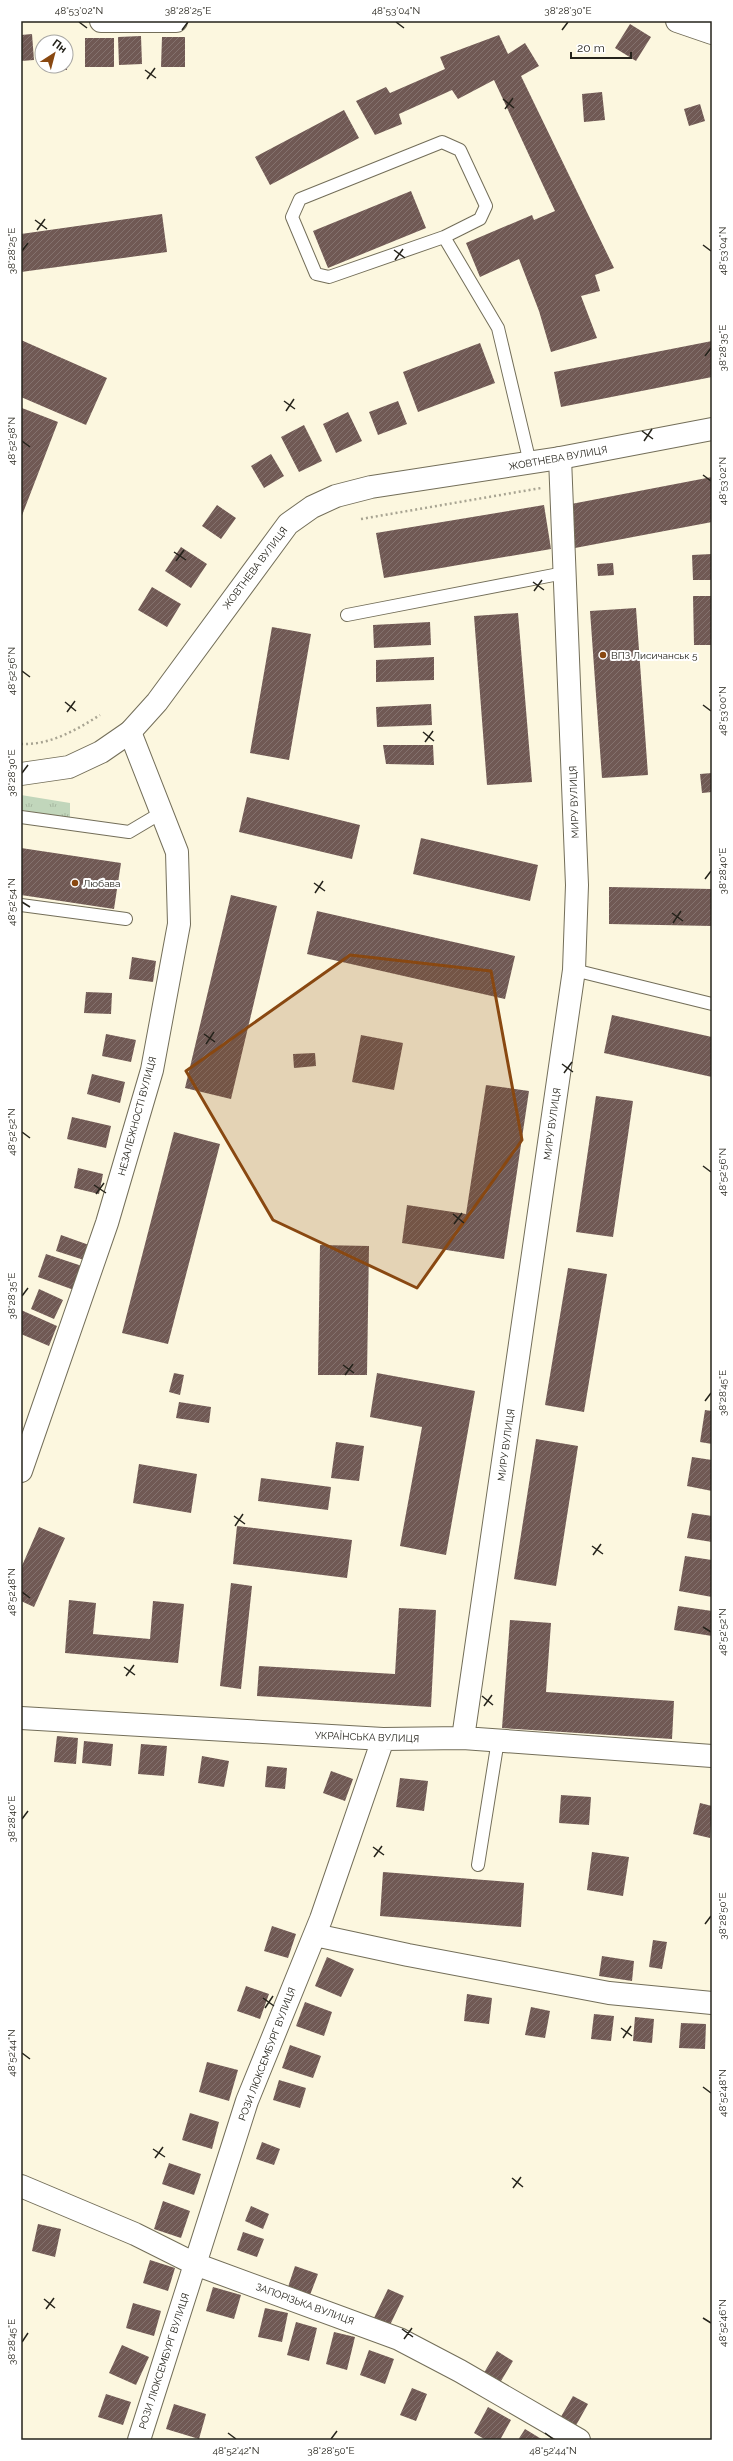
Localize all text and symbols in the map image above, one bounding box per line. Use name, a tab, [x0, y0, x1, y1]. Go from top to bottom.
text: 48°53'02"N	[55, 5, 103, 16]
text: 38°28'25"E	[165, 5, 211, 16]
text: 48°53'04"N	[372, 5, 420, 16]
text: 38°28'30"E	[544, 5, 592, 16]
north arrow	[34, 34, 74, 74]
scale bar	[571, 34, 631, 60]
text: Пн	[50, 37, 69, 56]
text: 20 m	[577, 41, 605, 55]
text: 48°53'04"N	[717, 227, 728, 275]
text: 38°28'25"E	[6, 228, 17, 274]
text: 38°28'35"E	[717, 325, 728, 371]
text: 48°52'58"N	[6, 417, 17, 465]
street label: ЖОВТНЕВА ВУЛИЦЯ	[508, 444, 608, 472]
text: 48°53'02"N	[717, 457, 728, 505]
street label: ЖОВТНЕВА ВУЛИЦЯ	[221, 525, 289, 611]
text: 48°52'56"N	[6, 647, 17, 695]
marker: ВПЗ Лисичанськ 5	[598, 650, 608, 660]
place label: ВПЗ Лисичанськ 5	[611, 650, 698, 661]
text: 48°53'00"N	[717, 686, 728, 736]
text: 38°28'30"E	[6, 749, 17, 797]
street label: МИРУ ВУЛИЦЯ	[567, 765, 581, 839]
text: 38°28'40"E	[717, 848, 728, 894]
text: 48°52'54"N	[6, 878, 17, 926]
marker: Любава	[70, 878, 80, 888]
place label: Любава	[83, 878, 120, 889]
street label: НЕЗАЛЕЖНОСТІ ВУЛИЦЯ	[116, 1055, 158, 1177]
street label: МИРУ ВУЛИЦЯ	[541, 1087, 563, 1161]
text: 48°52'52"N	[6, 1108, 17, 1156]
text: 48°52'56"N	[717, 1148, 728, 1196]
text: 38°28'35"E	[6, 1273, 17, 1319]
text: 38°28'45"E	[717, 1370, 728, 1416]
street label: МИРУ ВУЛИЦЯ	[495, 1408, 517, 1482]
text: 48°52'48"N	[6, 1568, 17, 1616]
text: 48°52'52"N	[717, 1608, 728, 1656]
street label: УКРАЇНСЬКА ВУЛИЦЯ	[315, 1730, 419, 1744]
text: 38°28'40"E	[6, 1796, 17, 1842]
text: 38°28'50"E	[717, 1892, 728, 1940]
street label: РОЗИ ЛЮКСЕМБУРГ ВУЛИЦЯ	[236, 1986, 298, 2122]
text: 48°52'44"N	[6, 2029, 17, 2077]
text: 48°52'48"N	[717, 2069, 728, 2117]
street label: ЗАПОРІЗЬКА ВУЛИЦЯ	[254, 2281, 356, 2327]
street label: РОЗИ ЛЮКСЕМБУРГ ВУЛИЦЯ	[137, 2292, 191, 2430]
text: 48°52'46"N	[717, 2299, 728, 2347]
text: 38°28'45"E	[6, 2319, 17, 2365]
text: 48°52'42"N	[212, 2445, 260, 2456]
text: 38°28'50"E	[307, 2445, 355, 2456]
text: 48°52'44"N	[529, 2445, 577, 2456]

